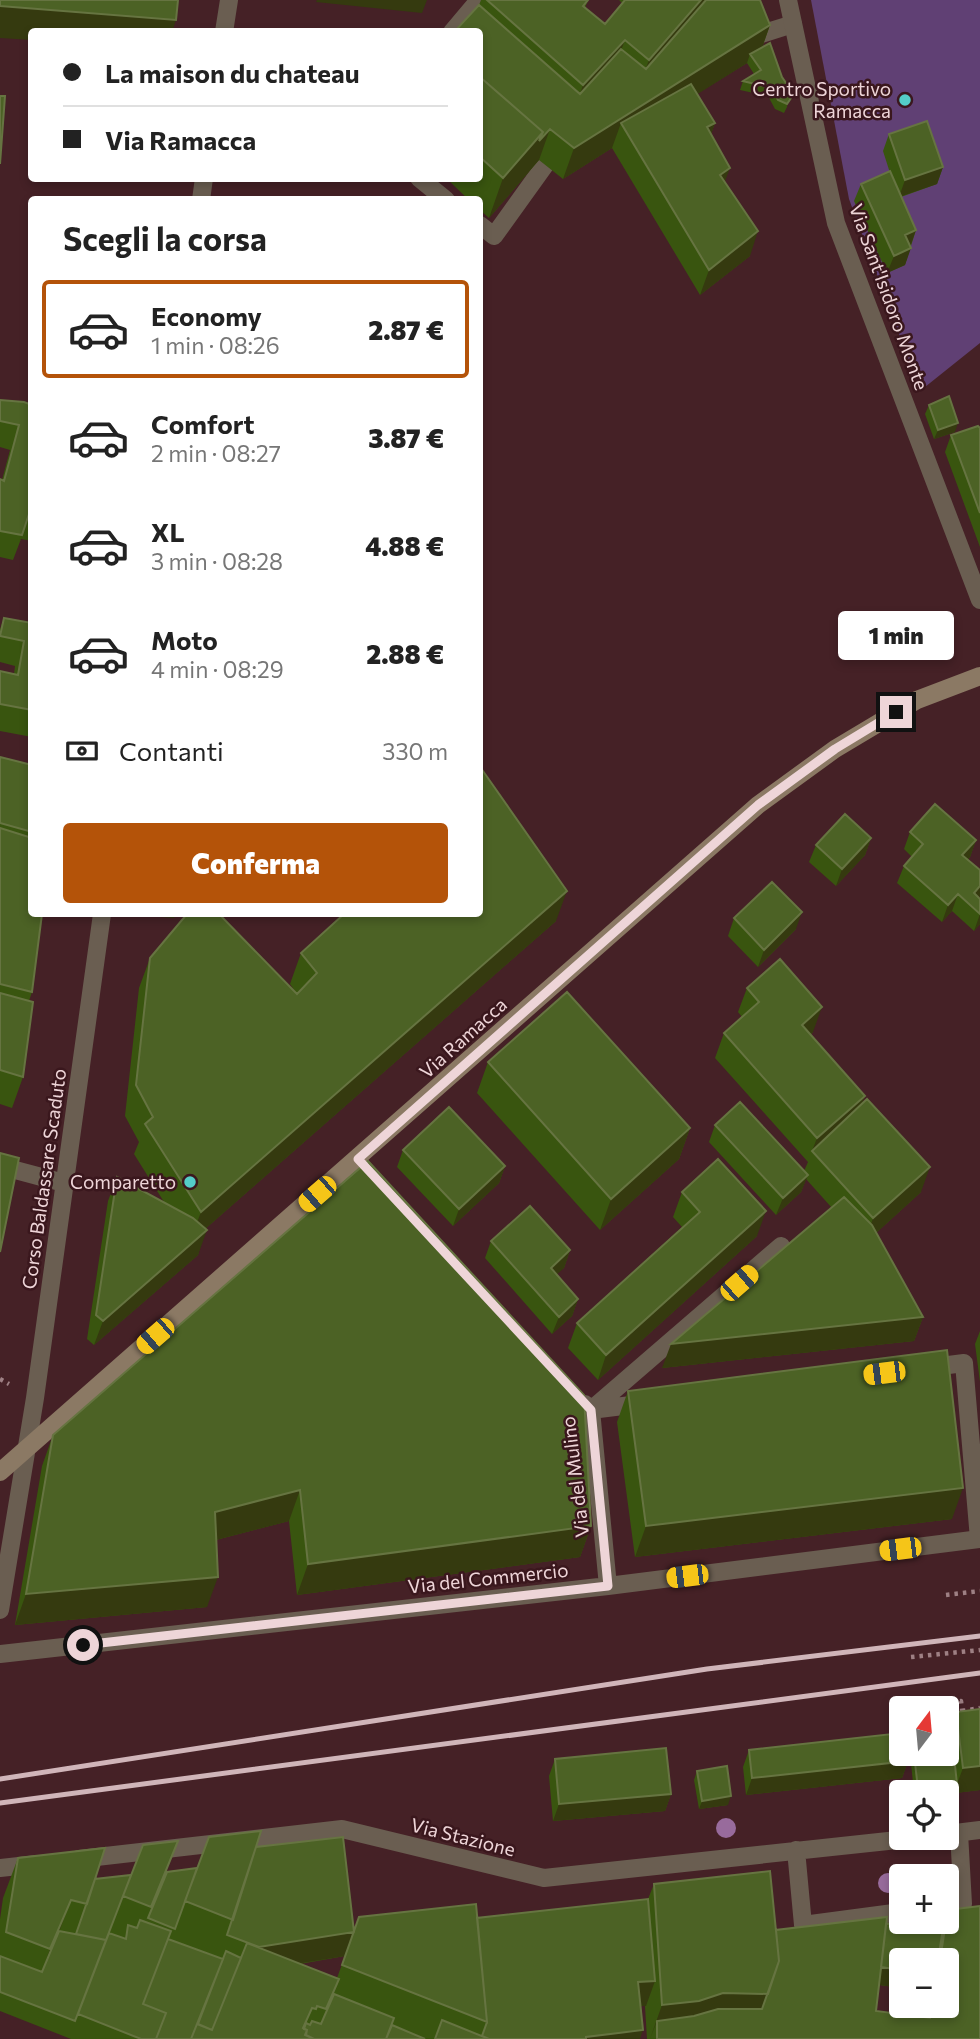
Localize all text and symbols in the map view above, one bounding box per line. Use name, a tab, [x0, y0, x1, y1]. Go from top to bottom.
text: La maison du chateau	[105, 57, 360, 88]
place label: Centro Sportivo Ramacca	[752, 77, 891, 122]
marker: Centro Sportivo Ramacca	[897, 92, 913, 108]
text: Via Ramacca	[105, 124, 256, 155]
street label: Via Sant'Isidoro Monte	[845, 201, 934, 393]
text: Scegli la corsa	[63, 218, 267, 258]
icon: car	[67, 298, 130, 361]
text: Economy	[151, 300, 262, 331]
text: 2.87 €	[368, 314, 444, 345]
text: 1 min · 08:26	[151, 331, 280, 359]
icon: car	[67, 406, 130, 469]
text: Comfort	[151, 408, 254, 439]
text: 3.87 €	[368, 422, 444, 453]
text: 2 min · 08:27	[151, 439, 281, 467]
icon: car	[67, 514, 130, 577]
text: XL	[151, 516, 185, 547]
text: 4.88 €	[365, 530, 444, 561]
text: 3 min · 08:28	[151, 547, 283, 575]
callout: 1 min	[838, 610, 954, 660]
text: 1 min	[868, 621, 924, 649]
icon: car	[67, 622, 130, 685]
text: Moto	[151, 624, 218, 655]
text: 2.88 €	[366, 638, 444, 669]
text: 4 min · 08:29	[151, 655, 284, 683]
route end	[880, 696, 912, 728]
icon: cash	[63, 732, 101, 770]
text: Contanti	[119, 735, 224, 766]
text: 330 m	[382, 737, 448, 765]
button: Conferma	[63, 823, 448, 903]
street label: Via Ramacca	[414, 992, 511, 1083]
street label: Corso Baldassare Scaduto	[17, 1067, 70, 1291]
place label: Comparetto	[70, 1170, 176, 1193]
car	[295, 1172, 340, 1216]
marker: Comparetto	[182, 1174, 198, 1190]
car	[717, 1261, 762, 1305]
car	[133, 1314, 178, 1358]
car	[862, 1360, 907, 1386]
street label: Via del Mulino	[556, 1415, 593, 1539]
car	[878, 1536, 923, 1562]
street label: Via del Commercio	[406, 1558, 569, 1597]
car	[665, 1563, 710, 1589]
route start	[67, 1629, 99, 1661]
north arrow	[889, 1696, 959, 1766]
map controls	[889, 1696, 959, 2018]
button: locate	[889, 1780, 959, 1850]
street label: Via Stazione	[409, 1812, 518, 1861]
button: +	[889, 1864, 959, 1934]
button: −	[889, 1948, 959, 2018]

